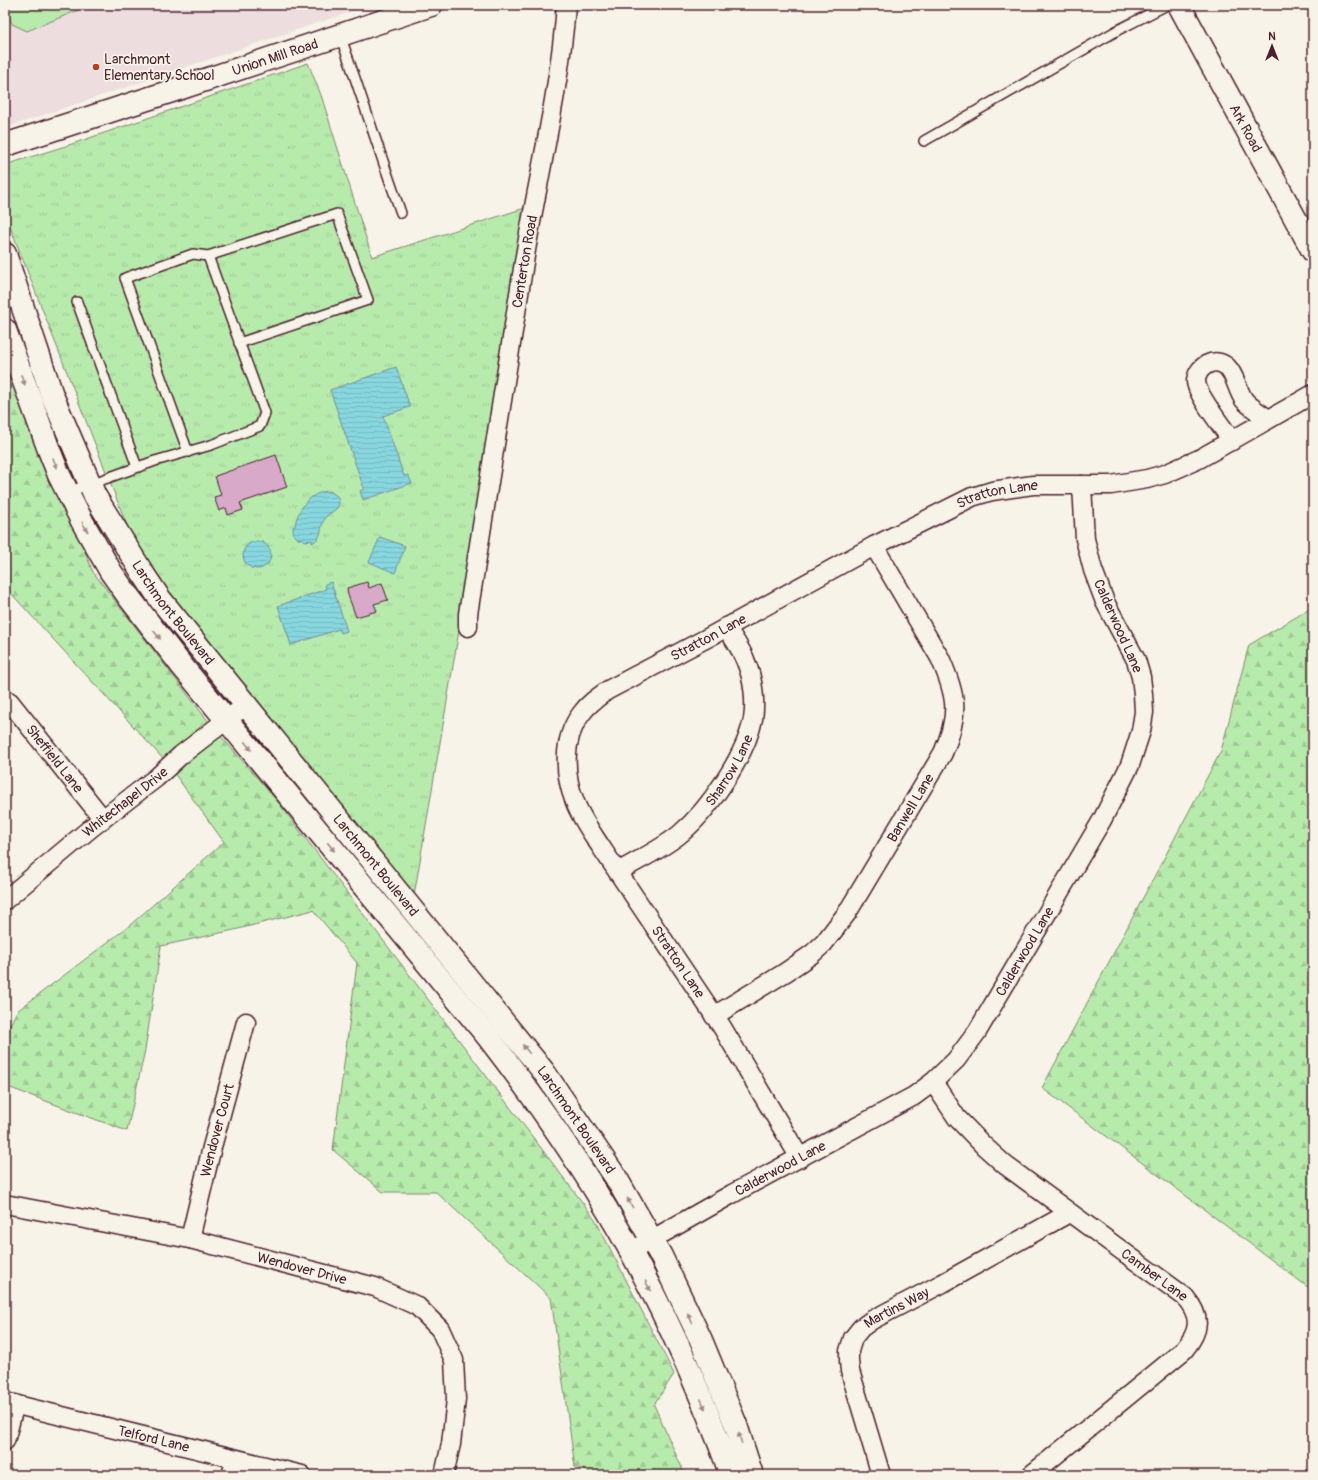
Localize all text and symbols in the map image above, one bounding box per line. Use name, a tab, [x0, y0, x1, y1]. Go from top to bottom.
north arrow	[1252, 26, 1292, 66]
text: N	[1268, 30, 1276, 43]
street label: Union Mill Road	[230, 35, 320, 79]
place label: Larchmont Elementary School	[104, 51, 215, 84]
marker: Larchmont Elementary School	[91, 62, 101, 72]
street label: Ark Road	[1226, 101, 1266, 155]
street label: Centerton Road	[508, 214, 541, 309]
one-way arrow	[21, 374, 27, 386]
one-way arrow	[52, 458, 58, 470]
street label: Stratton Lane	[953, 477, 1038, 512]
one-way arrow	[82, 521, 89, 533]
street label: Larchmont Boulevard	[128, 557, 218, 668]
street label: Calderwood Lane	[1090, 577, 1146, 675]
street label: Stratton Lane	[667, 610, 749, 664]
one-way arrow	[153, 629, 162, 640]
street label: Sheffield Lane	[23, 721, 87, 796]
street label: Sharrow Lane	[702, 732, 756, 809]
one-way arrow	[244, 741, 252, 752]
street label: Whitechapel Drive	[79, 763, 171, 840]
street label: Banwell Lane	[883, 770, 937, 845]
street label: Larchmont Boulevard	[330, 811, 423, 920]
one-way arrow	[327, 841, 335, 852]
street label: Calderwood Lane	[992, 904, 1057, 999]
street label: Stratton Lane	[648, 923, 708, 1001]
one-way arrow	[521, 1044, 530, 1054]
street label: Larchmont Boulevard	[534, 1062, 619, 1177]
street label: Wendover Court	[197, 1081, 237, 1179]
street label: Calderwood Lane	[732, 1137, 829, 1199]
one-way arrow	[627, 1197, 634, 1208]
street label: Camber Lane	[1118, 1245, 1191, 1305]
street label: Wendover Drive	[255, 1248, 349, 1288]
one-way arrow	[645, 1280, 652, 1292]
street label: Martins Way	[860, 1283, 932, 1332]
one-way arrow	[687, 1312, 693, 1324]
one-way arrow	[700, 1399, 706, 1410]
street label: Telford Lane	[116, 1422, 191, 1456]
one-way arrow	[737, 1432, 743, 1444]

